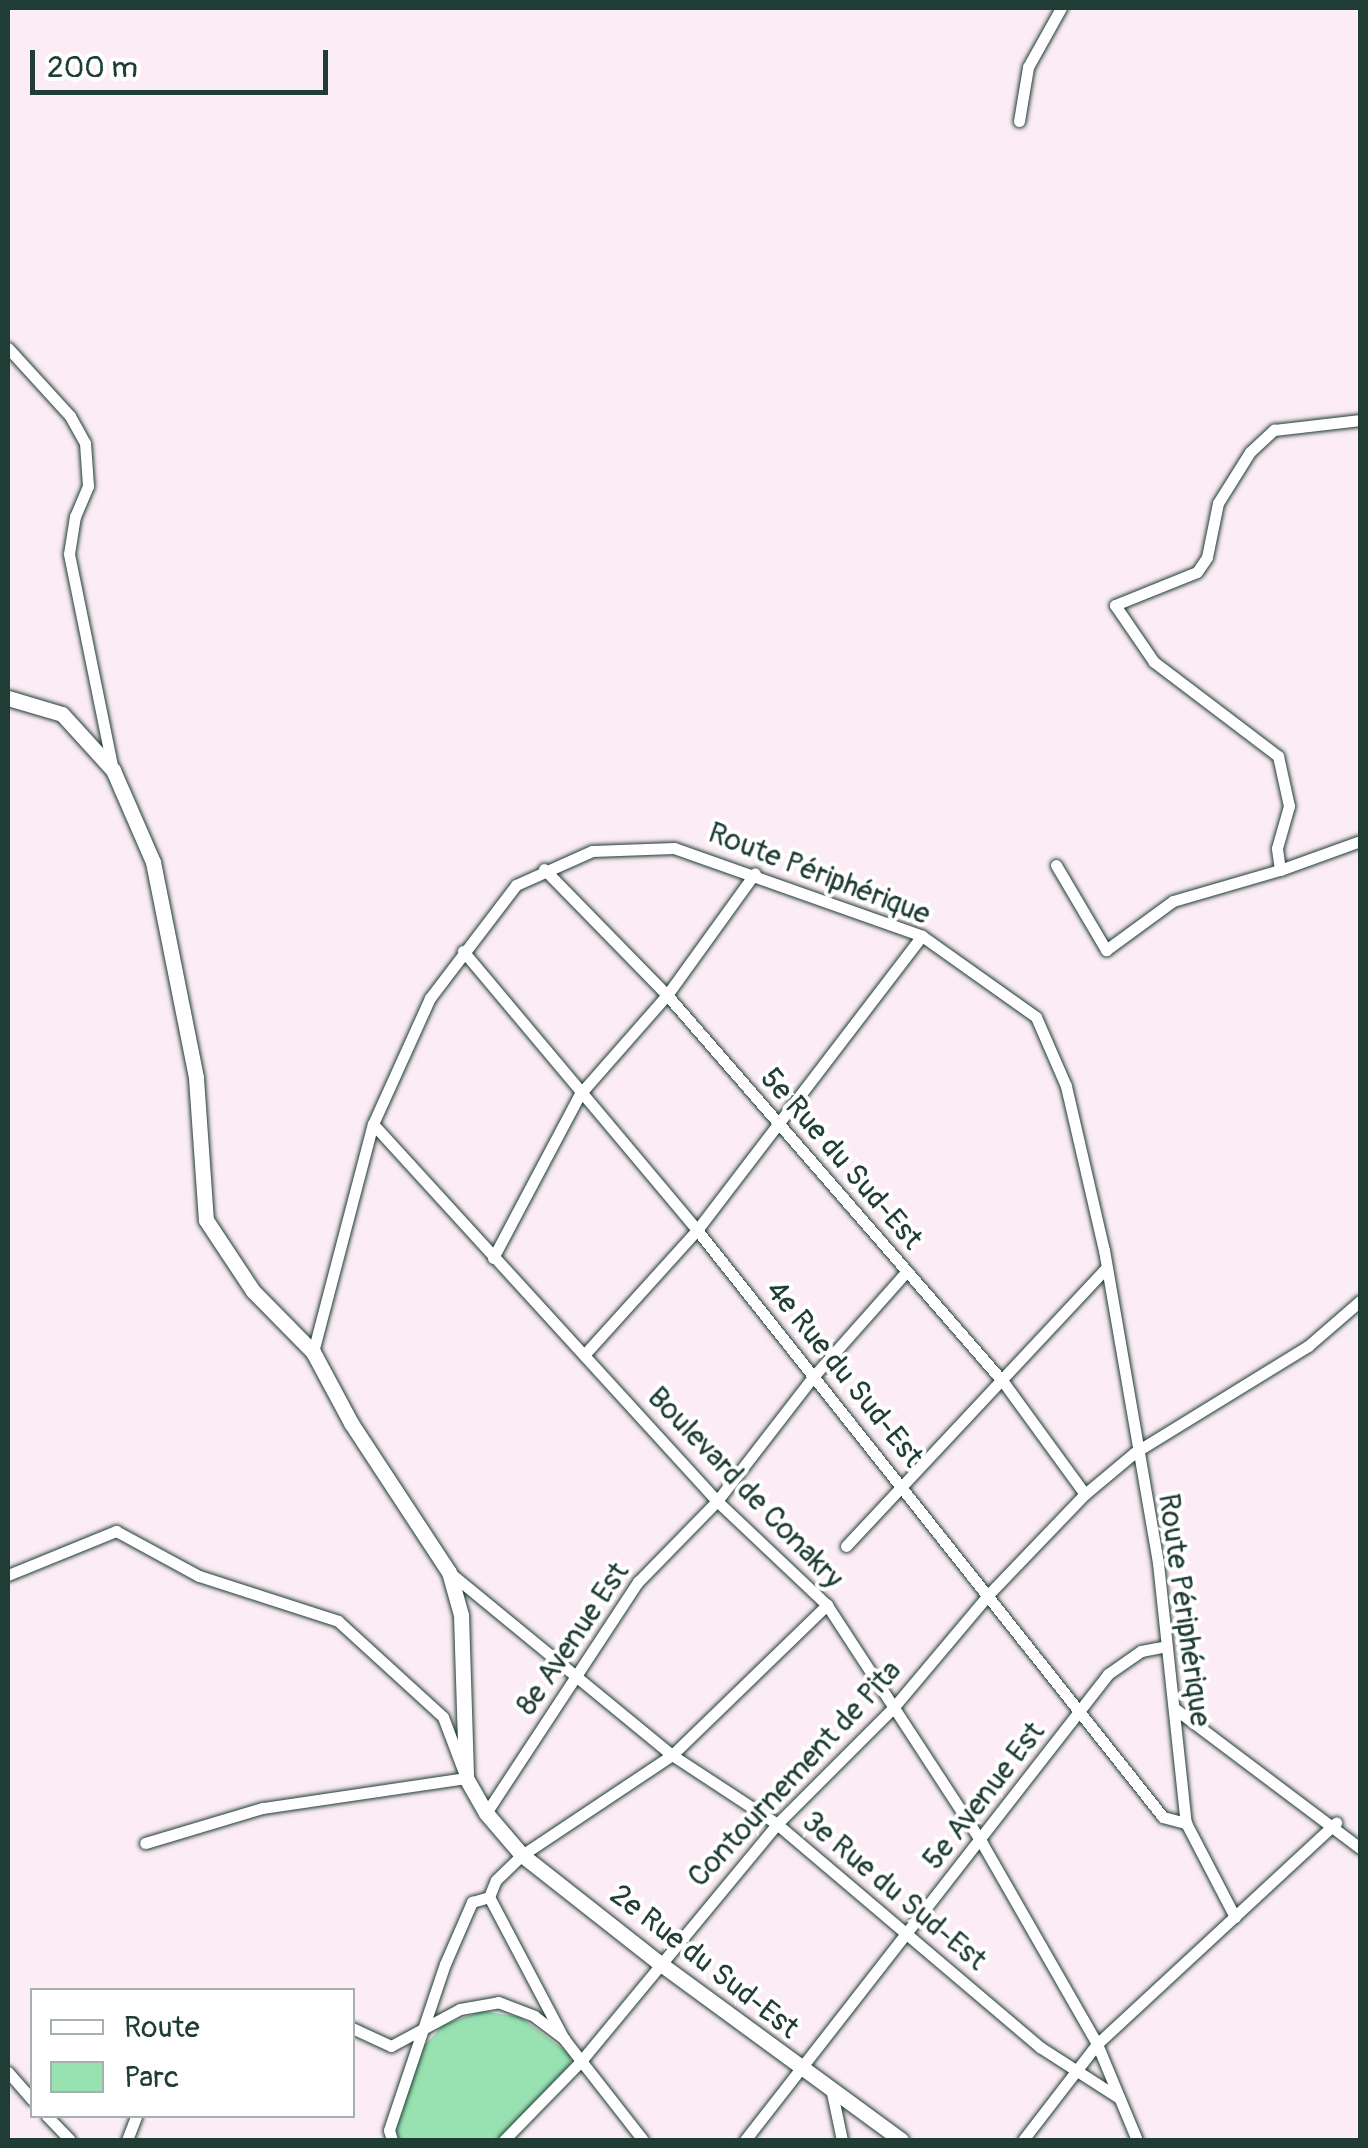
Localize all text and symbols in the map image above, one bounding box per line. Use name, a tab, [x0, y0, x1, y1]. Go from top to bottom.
scale bar	[35, 30, 332, 92]
text: 200 m	[47, 49, 138, 86]
street label: Route Périphérique	[703, 815, 935, 933]
street label: 5e Rue du Sud-Est	[752, 1061, 930, 1257]
street label: 4e Rue du Sud-Est	[758, 1273, 930, 1475]
street label: Boulevard de Conakry	[640, 1380, 850, 1596]
street label: Route Périphérique	[1150, 1491, 1218, 1729]
street label: 8e Avenue Est	[509, 1556, 637, 1722]
street label: Contournement de Pita	[681, 1653, 909, 1895]
street label: 5e Avenue Est	[915, 1715, 1053, 1877]
street label: 3e Rue du Sud-Est	[795, 1804, 993, 1978]
street label: 2e Rue du Sud-Est	[603, 1877, 805, 2047]
legend	[30, 1988, 355, 2118]
text: Route	[124, 2009, 199, 2046]
text: Parc	[124, 2059, 179, 2096]

